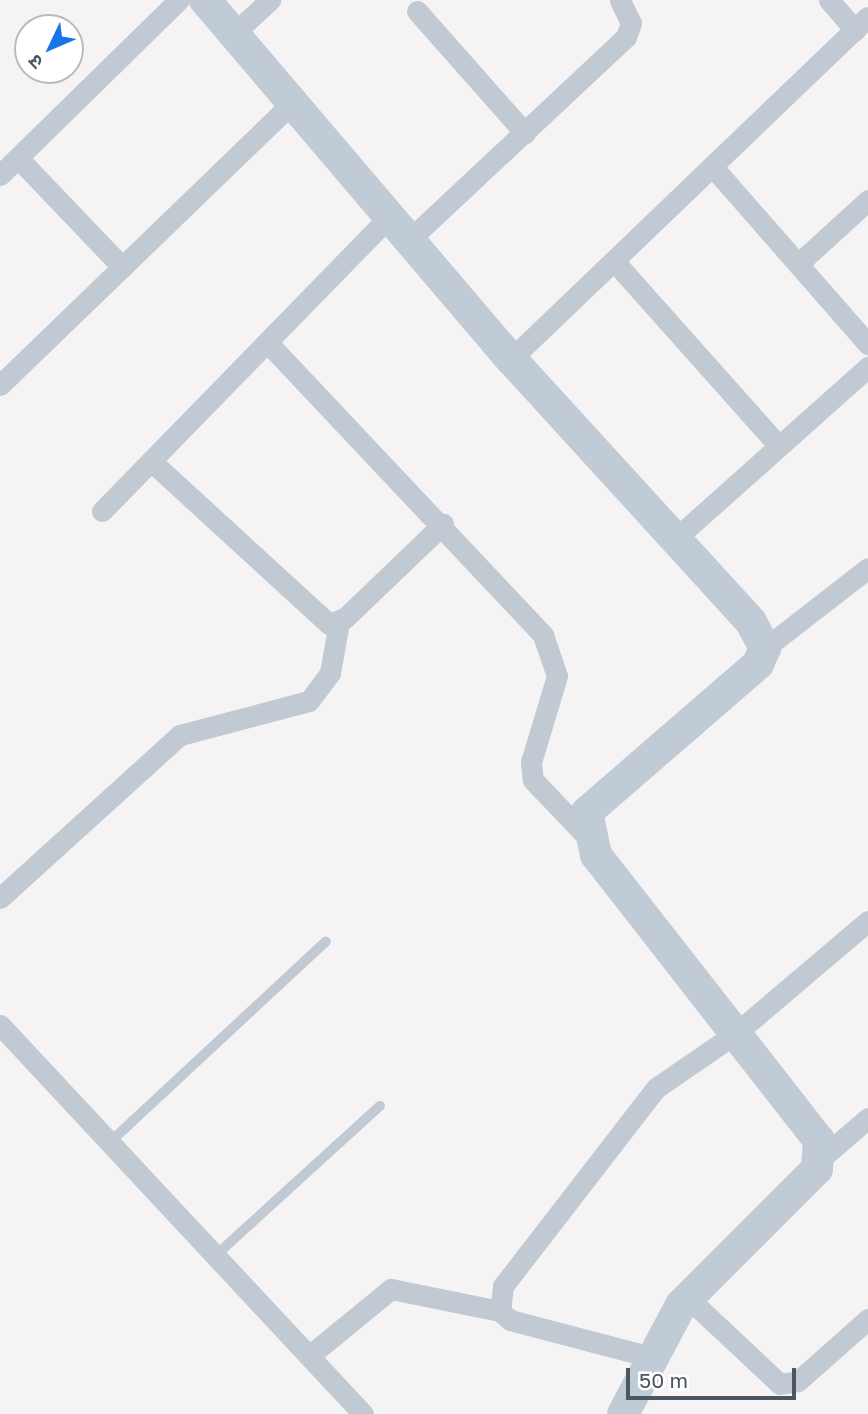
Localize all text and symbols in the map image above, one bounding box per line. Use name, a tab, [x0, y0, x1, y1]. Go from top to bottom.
north arrow	[14, 14, 84, 84]
text: उ	[23, 51, 47, 75]
scale bar	[630, 1354, 800, 1398]
text: 50 m	[639, 1367, 688, 1393]

